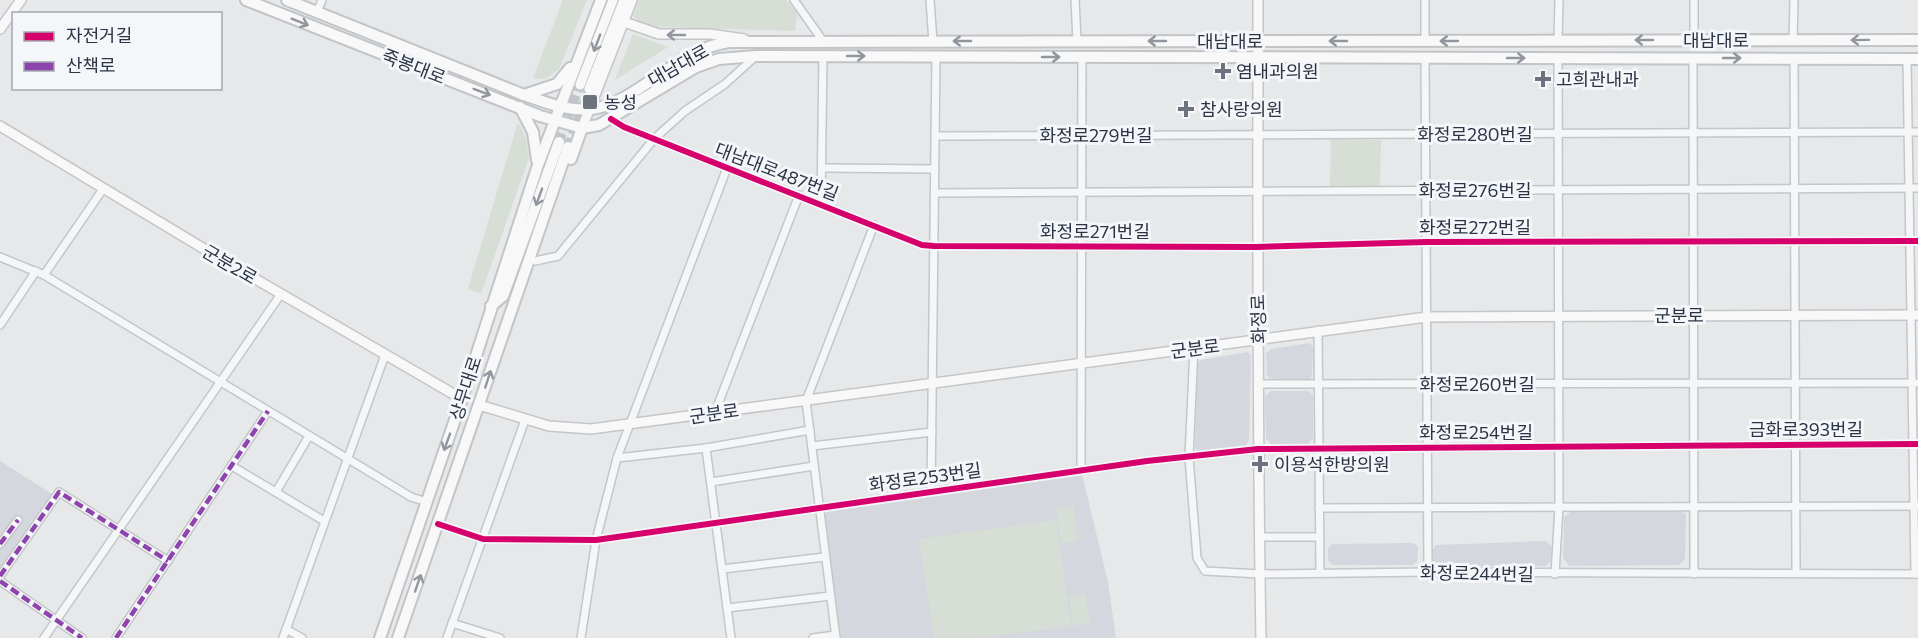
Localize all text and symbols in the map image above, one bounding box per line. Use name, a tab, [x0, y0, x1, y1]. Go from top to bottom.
legend	[12, 12, 222, 90]
one-way arrow	[290, 17, 309, 28]
text: 자전거길	[66, 24, 132, 46]
one-way arrow	[667, 29, 687, 41]
street label: 대남대로	[1683, 29, 1749, 51]
street label: 대남대로	[1197, 30, 1263, 52]
one-way arrow	[590, 33, 601, 51]
one-way arrow	[1634, 34, 1654, 46]
one-way arrow	[1850, 34, 1870, 46]
one-way arrow	[953, 35, 973, 47]
one-way arrow	[1148, 35, 1168, 47]
one-way arrow	[1328, 35, 1348, 47]
one-way arrow	[1439, 35, 1459, 47]
street label: 대남대로	[644, 39, 712, 91]
street label: 죽봉대로	[379, 44, 449, 88]
one-way arrow	[846, 50, 866, 62]
one-way arrow	[1041, 51, 1061, 63]
one-way arrow	[1506, 52, 1526, 64]
one-way arrow	[1722, 52, 1742, 64]
text: 산책로	[66, 54, 116, 76]
place label: 염내과의원	[1236, 60, 1319, 82]
marker: 염내과의원	[1214, 62, 1232, 80]
place label: 고희관내과	[1556, 68, 1639, 90]
marker: 고희관내과	[1534, 70, 1552, 88]
one-way arrow	[472, 87, 491, 98]
place label: 농성	[604, 91, 637, 113]
marker: 농성	[581, 93, 599, 111]
place label: 참사랑의원	[1200, 98, 1283, 120]
marker: 참사랑의원	[1177, 100, 1195, 118]
street label: 화정로280번길	[1417, 123, 1533, 145]
street label: 화정로279번길	[1039, 124, 1153, 146]
street label: 대남대로487번길	[712, 137, 842, 205]
street label: 화정로276번길	[1418, 179, 1532, 201]
one-way arrow	[532, 187, 543, 206]
street label: 화정로272번길	[1419, 216, 1531, 238]
street label: 화정로271번길	[1040, 220, 1150, 242]
street label: 군분2로	[199, 240, 261, 288]
street label: 화정로	[1246, 294, 1270, 344]
street label: 군분로	[1654, 304, 1704, 326]
street label: 군분로	[1169, 334, 1221, 362]
street label: 상무대로	[444, 353, 486, 423]
one-way arrow	[483, 370, 494, 389]
street label: 화정로260번길	[1419, 373, 1535, 395]
street label: 군분로	[688, 399, 740, 427]
street label: 금화로393번길	[1749, 418, 1863, 440]
street label: 화정로254번길	[1419, 421, 1533, 443]
one-way arrow	[441, 432, 452, 451]
place label: 이용석한방의원	[1274, 453, 1390, 475]
marker: 이용석한방의원	[1251, 455, 1269, 473]
street label: 화정로253번길	[867, 458, 983, 496]
street label: 화정로244번길	[1420, 561, 1534, 585]
one-way arrow	[413, 574, 424, 593]

